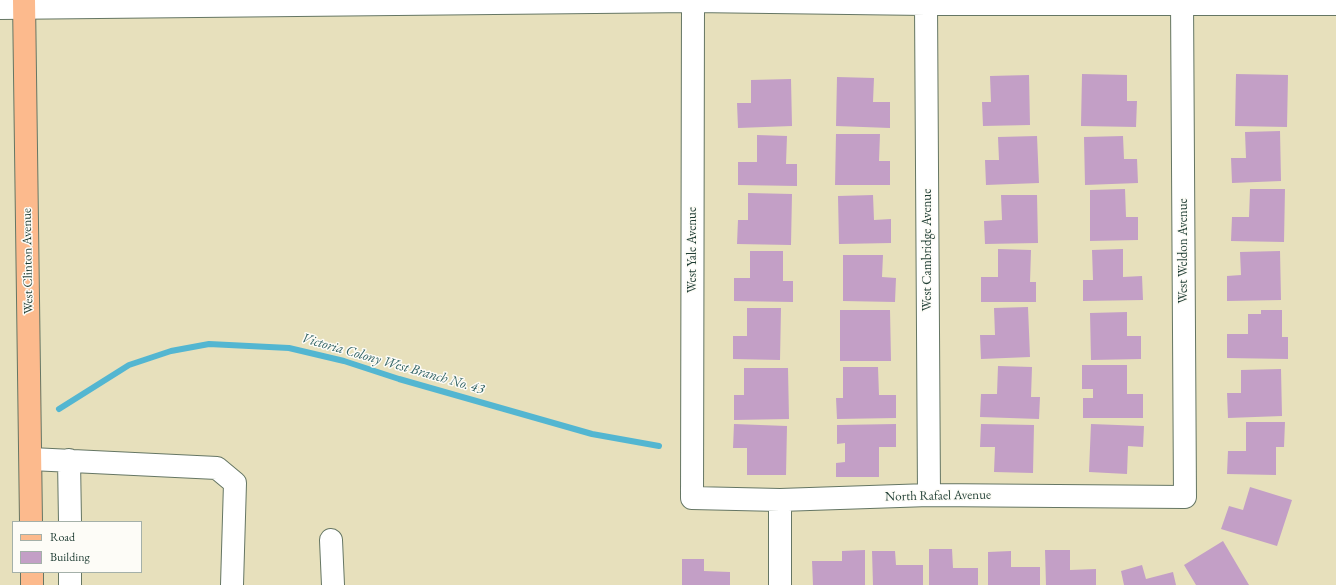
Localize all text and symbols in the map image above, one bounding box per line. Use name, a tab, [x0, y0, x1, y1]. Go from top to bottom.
street label: West Cambridge Avenue	[919, 189, 935, 311]
street label: West Weldon Avenue	[1175, 198, 1191, 304]
street label: West Yale Avenue	[684, 207, 700, 293]
street label: West Clinton Avenue	[19, 208, 37, 314]
water label: Victoria Colony West Branch No. 43	[300, 330, 486, 398]
street label: North Rafael Avenue	[885, 487, 991, 505]
legend	[12, 521, 142, 573]
text: Road	[50, 529, 75, 545]
text: Building	[50, 549, 90, 565]

